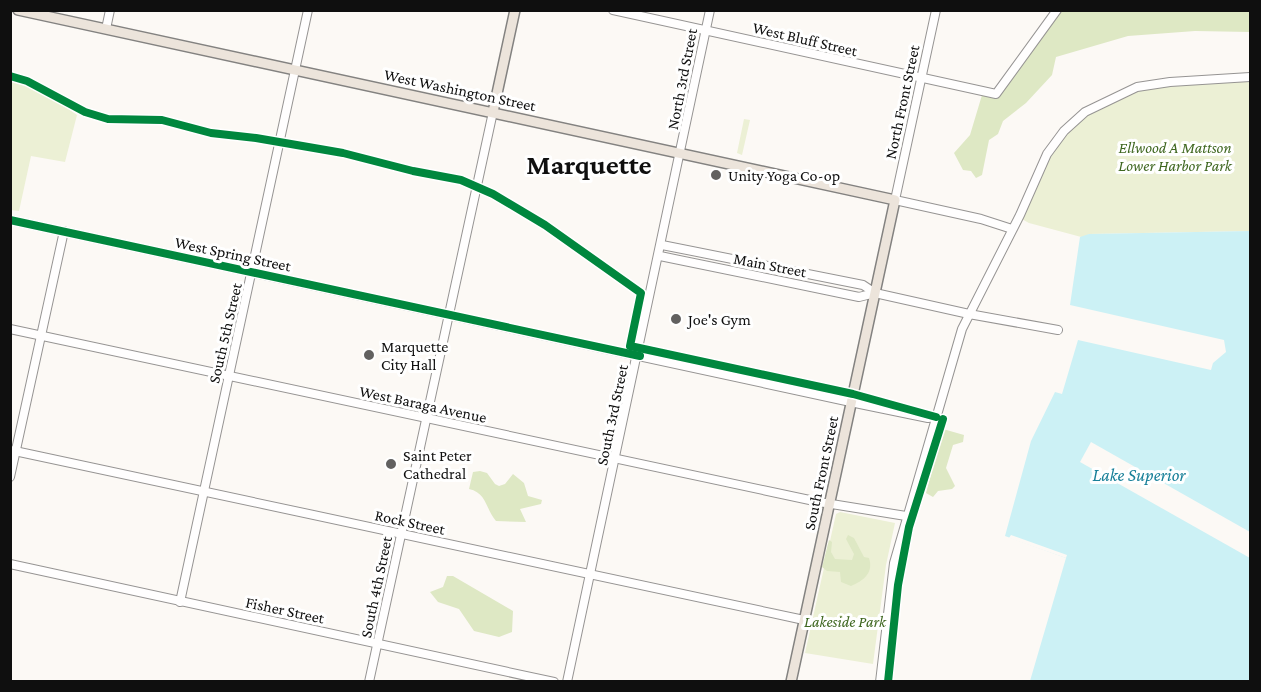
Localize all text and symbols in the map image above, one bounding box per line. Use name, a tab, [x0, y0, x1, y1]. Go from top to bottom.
street label: West Bluff Street	[751, 19, 860, 59]
street label: North 3rd Street	[664, 26, 700, 131]
street label: North Front Street	[882, 43, 923, 161]
street label: West Washington Street	[382, 66, 538, 116]
park label: Ellwood A Mattson Lower Harbor Park	[1118, 139, 1233, 174]
district label: Marquette	[526, 149, 652, 180]
place label: Unity Yoga Co-op	[728, 167, 840, 185]
marker: Unity Yoga Co-op	[709, 168, 723, 182]
street label: West Spring Street	[173, 233, 293, 276]
street label: Main Street	[732, 250, 809, 281]
street label: South 5th Street	[205, 280, 245, 385]
place label: Joe's Gym	[686, 311, 751, 329]
marker: Joe's Gym	[669, 312, 683, 326]
place label: Marquette City Hall	[381, 338, 448, 374]
marker: Marquette City Hall	[362, 348, 376, 362]
street label: South 3rd Street	[593, 362, 631, 467]
street label: West Baraga Avenue	[358, 382, 488, 427]
street label: South Front Street	[801, 414, 842, 532]
place label: Saint Peter Cathedral	[403, 447, 472, 482]
marker: Saint Peter Cathedral	[384, 457, 398, 471]
water label: Lake Superior	[1092, 465, 1186, 485]
street label: Rock Street	[373, 506, 447, 538]
street label: South 4th Street	[357, 534, 395, 639]
street label: Fisher Street	[244, 593, 327, 627]
park label: Lakeside Park	[804, 613, 887, 630]

